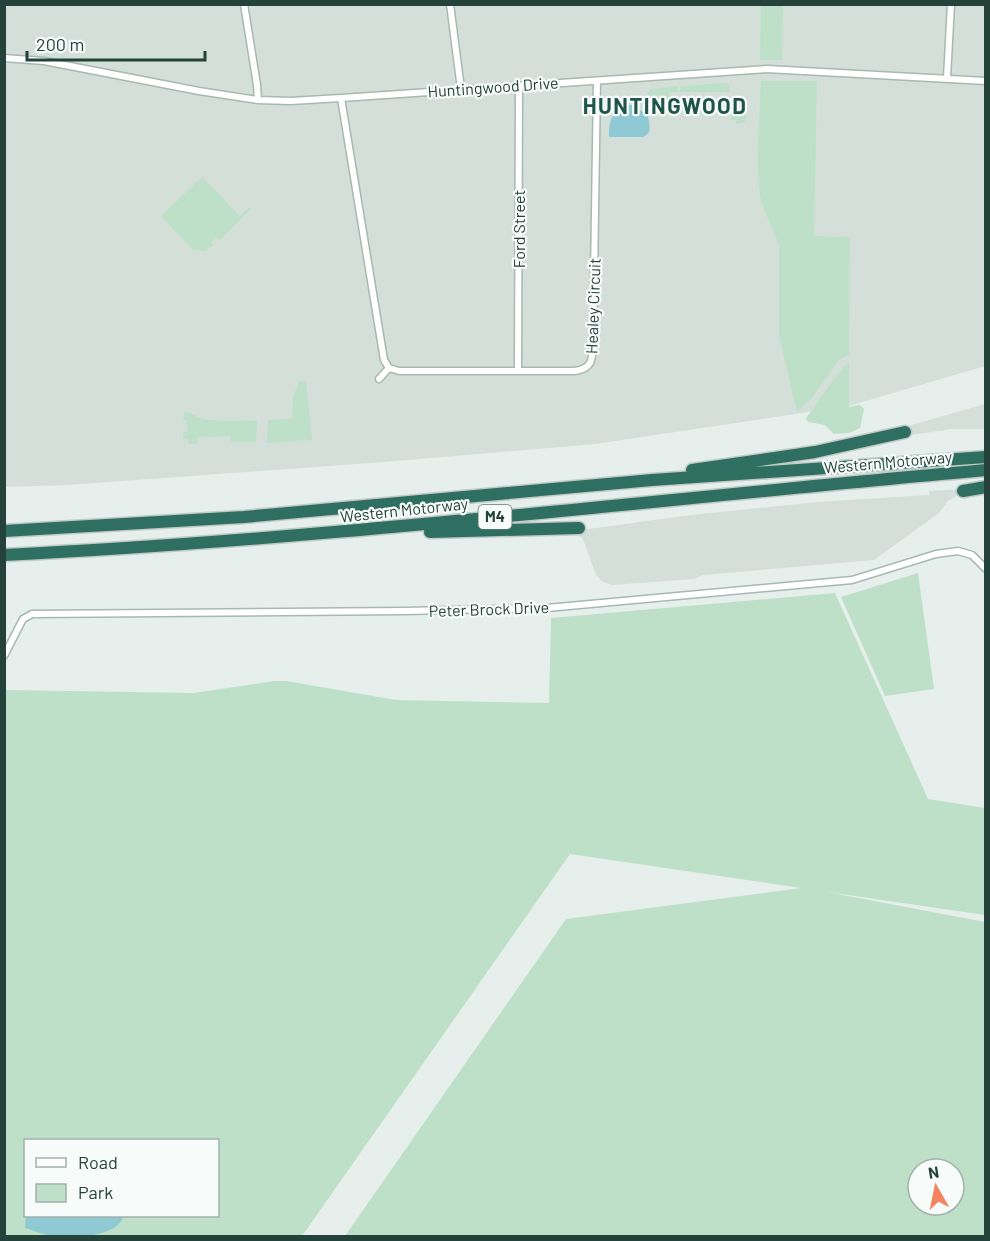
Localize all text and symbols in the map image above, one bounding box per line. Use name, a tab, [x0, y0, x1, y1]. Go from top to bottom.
scale bar	[27, 24, 206, 62]
text: 200 m	[36, 33, 84, 55]
street label: Huntingwood Drive	[427, 72, 559, 101]
district label: HUNTINGWOOD	[583, 92, 747, 118]
street label: Ford Street	[509, 190, 528, 268]
street label: Healey Circuit	[581, 258, 604, 354]
street label: Western Motorway	[823, 446, 953, 477]
street label: Western Motorway	[339, 493, 469, 526]
road number: M4	[478, 505, 512, 529]
street label: Peter Brock Drive	[428, 597, 549, 620]
legend	[24, 1139, 219, 1217]
text: Road	[78, 1151, 118, 1173]
north arrow	[906, 1157, 966, 1217]
text: N	[927, 1161, 940, 1182]
text: Park	[78, 1181, 113, 1203]

